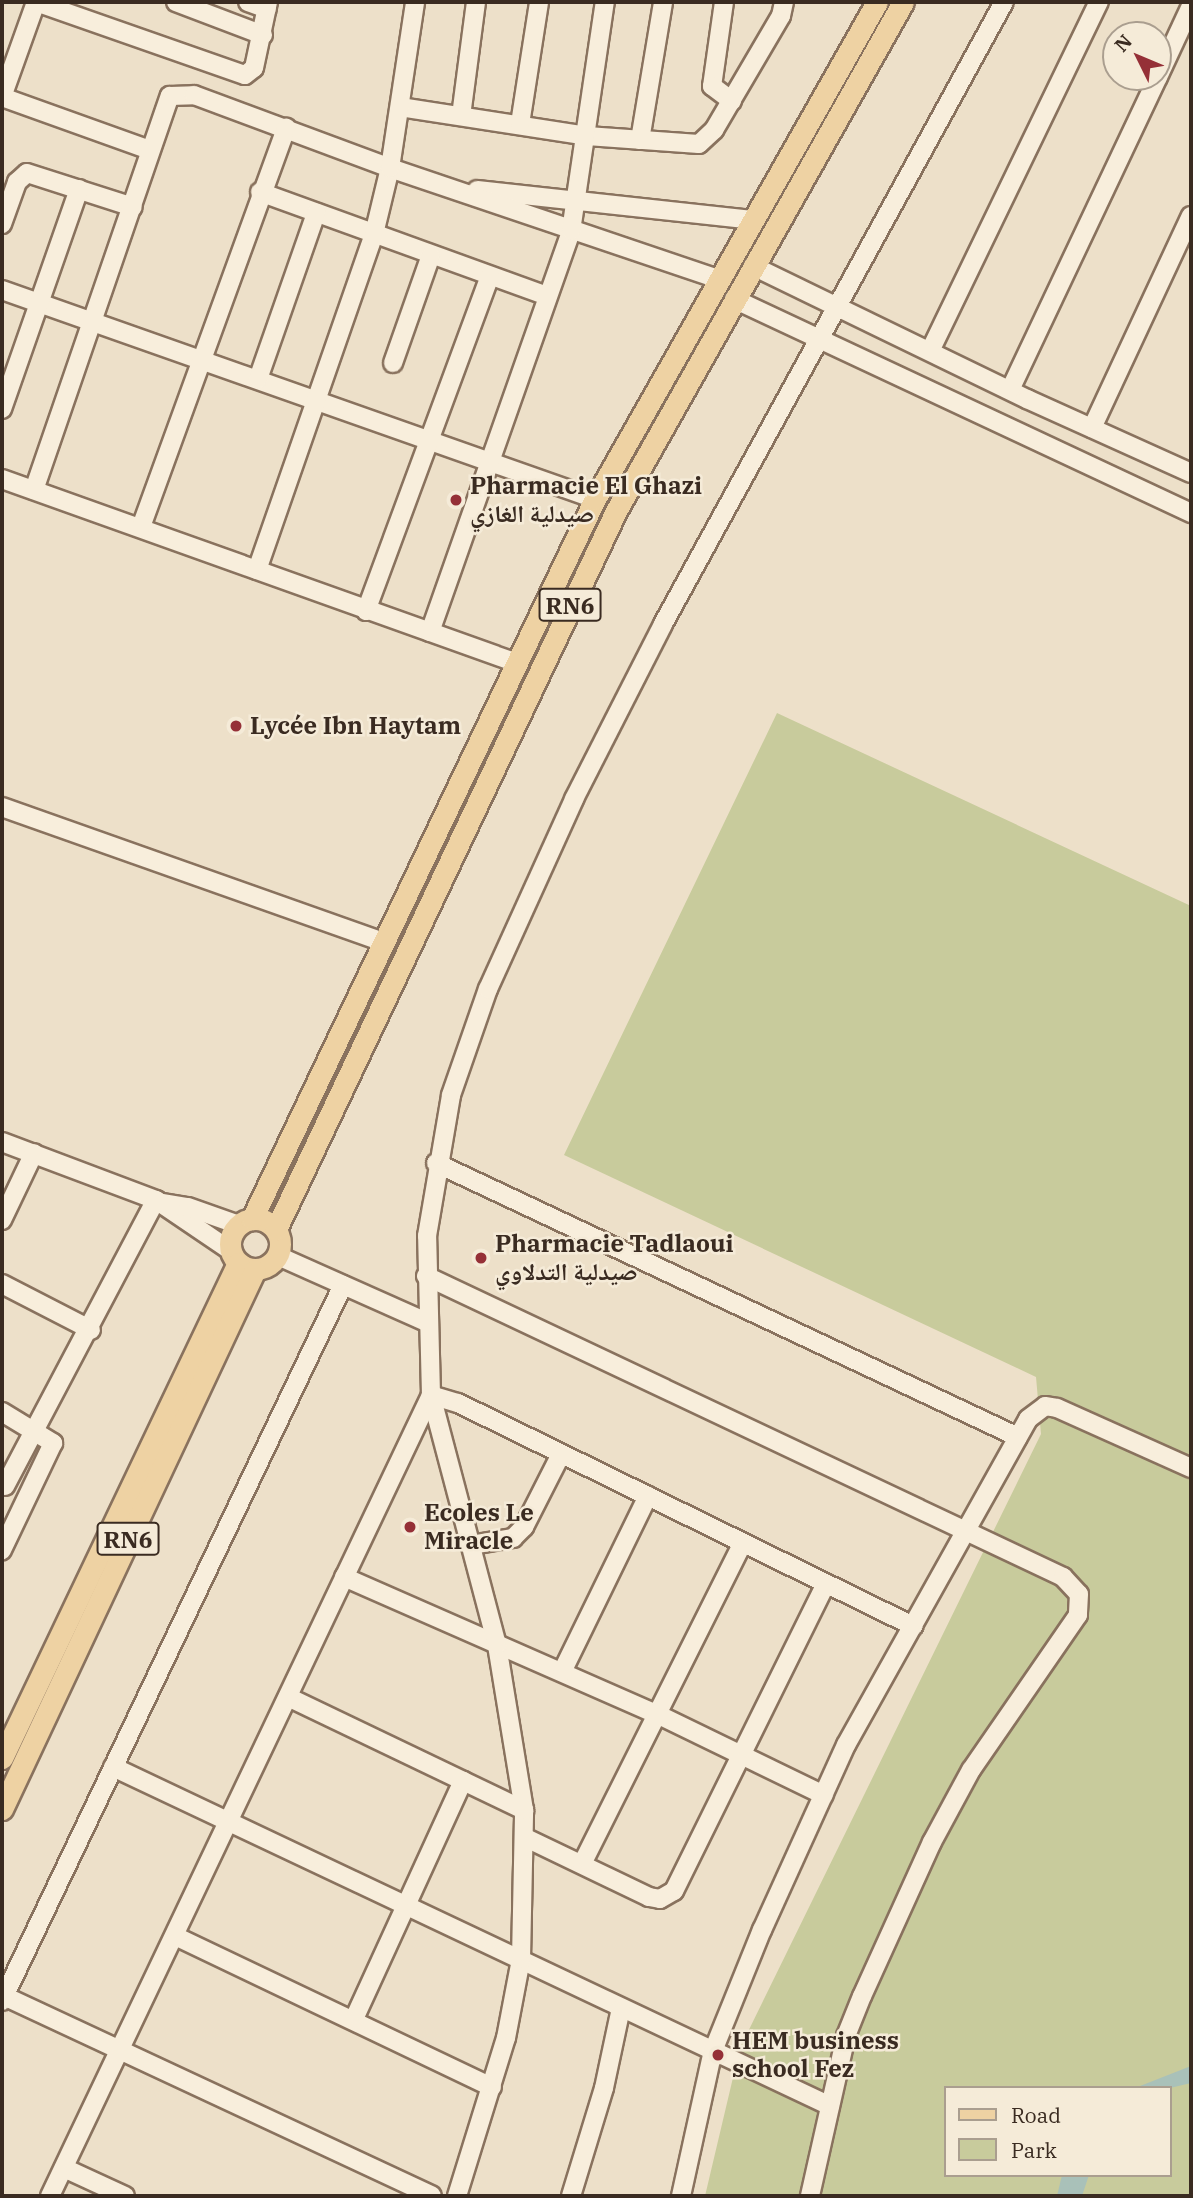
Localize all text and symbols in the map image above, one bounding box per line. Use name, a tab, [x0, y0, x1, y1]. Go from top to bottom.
north arrow	[1102, 21, 1172, 91]
text: N	[1109, 29, 1137, 57]
place label: Pharmacie El Ghazi صيدلية الغازي	[470, 472, 702, 528]
marker: Pharmacie El Ghazi صيدلية الغازي	[448, 492, 464, 508]
road number: RN6	[538, 586, 602, 624]
place label: Lycée Ibn Haytam	[250, 712, 461, 740]
marker: Lycée Ibn Haytam	[228, 718, 244, 734]
place label: Pharmacie Tadlaoui صيدلية التدلاوي	[495, 1230, 734, 1286]
marker: Pharmacie Tadlaoui صيدلية التدلاوي	[473, 1250, 489, 1266]
place label: Ecoles Le Miracle	[424, 1499, 534, 1555]
marker: Ecoles Le Miracle	[402, 1519, 418, 1535]
road number: RN6	[96, 1520, 160, 1558]
place label: HEM business school Fez	[732, 2027, 899, 2083]
marker: HEM business school Fez	[710, 2047, 726, 2063]
legend	[944, 2086, 1172, 2177]
text: Road	[1011, 2101, 1061, 2129]
text: Park	[1011, 2136, 1057, 2164]

